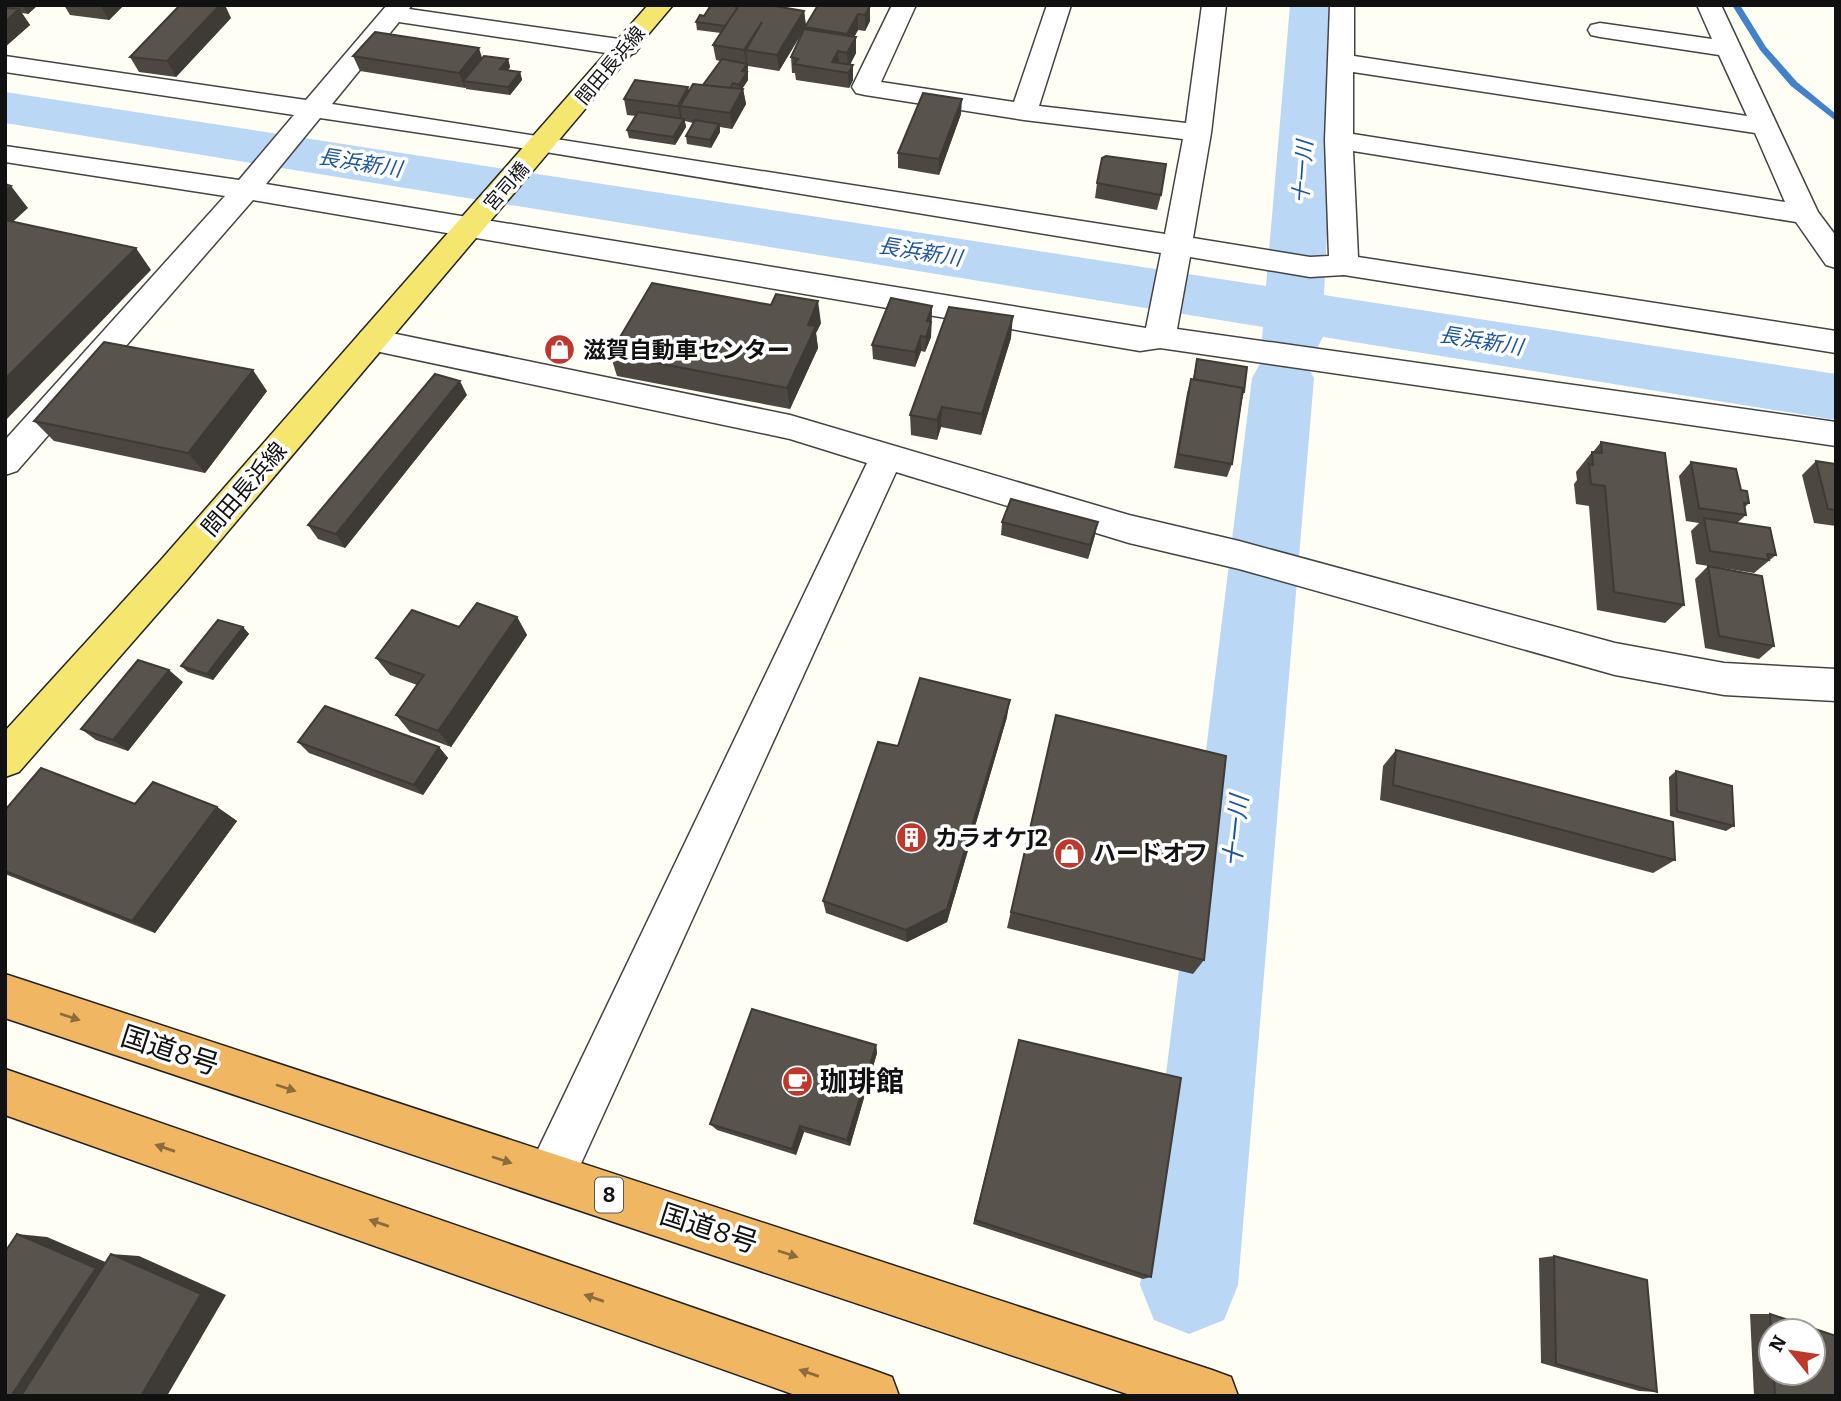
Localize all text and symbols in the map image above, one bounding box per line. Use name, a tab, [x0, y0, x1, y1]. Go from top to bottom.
street label: 間田長浜線	[571, 22, 650, 109]
water label: 十一川	[1288, 138, 1318, 204]
water label: 長浜新川	[316, 144, 405, 183]
street label: 宮司橋	[479, 157, 534, 215]
water label: 長浜新川	[876, 233, 965, 272]
water label: 長浜新川	[1437, 322, 1526, 361]
shop icon: 滋賀自動車センター	[543, 333, 577, 367]
place label: 滋賀自動車センター	[583, 336, 790, 364]
street label: 間田長浜線	[196, 436, 292, 542]
water label: 十一川	[1218, 791, 1254, 868]
building icon: カラオケJ2	[895, 821, 929, 855]
place label: カラオケJ2	[935, 824, 1048, 852]
shop icon: ハードオフ	[1053, 836, 1087, 870]
place label: ハードオフ	[1093, 839, 1208, 867]
one-way arrow	[60, 1013, 81, 1023]
street label: 国道8号	[117, 1019, 223, 1082]
cafe icon: 珈琲館	[780, 1064, 814, 1098]
place label: 珈琲館	[820, 1065, 904, 1098]
one-way arrow	[276, 1084, 297, 1094]
one-way arrow	[154, 1142, 175, 1153]
one-way arrow	[492, 1155, 513, 1165]
road number: 8	[595, 1178, 623, 1212]
street label: 国道8号	[656, 1197, 762, 1260]
one-way arrow	[369, 1217, 390, 1228]
one-way arrow	[778, 1249, 799, 1260]
one-way arrow	[583, 1292, 604, 1303]
north arrow	[1757, 1317, 1827, 1387]
text: N	[1764, 1331, 1792, 1356]
one-way arrow	[798, 1367, 819, 1378]

